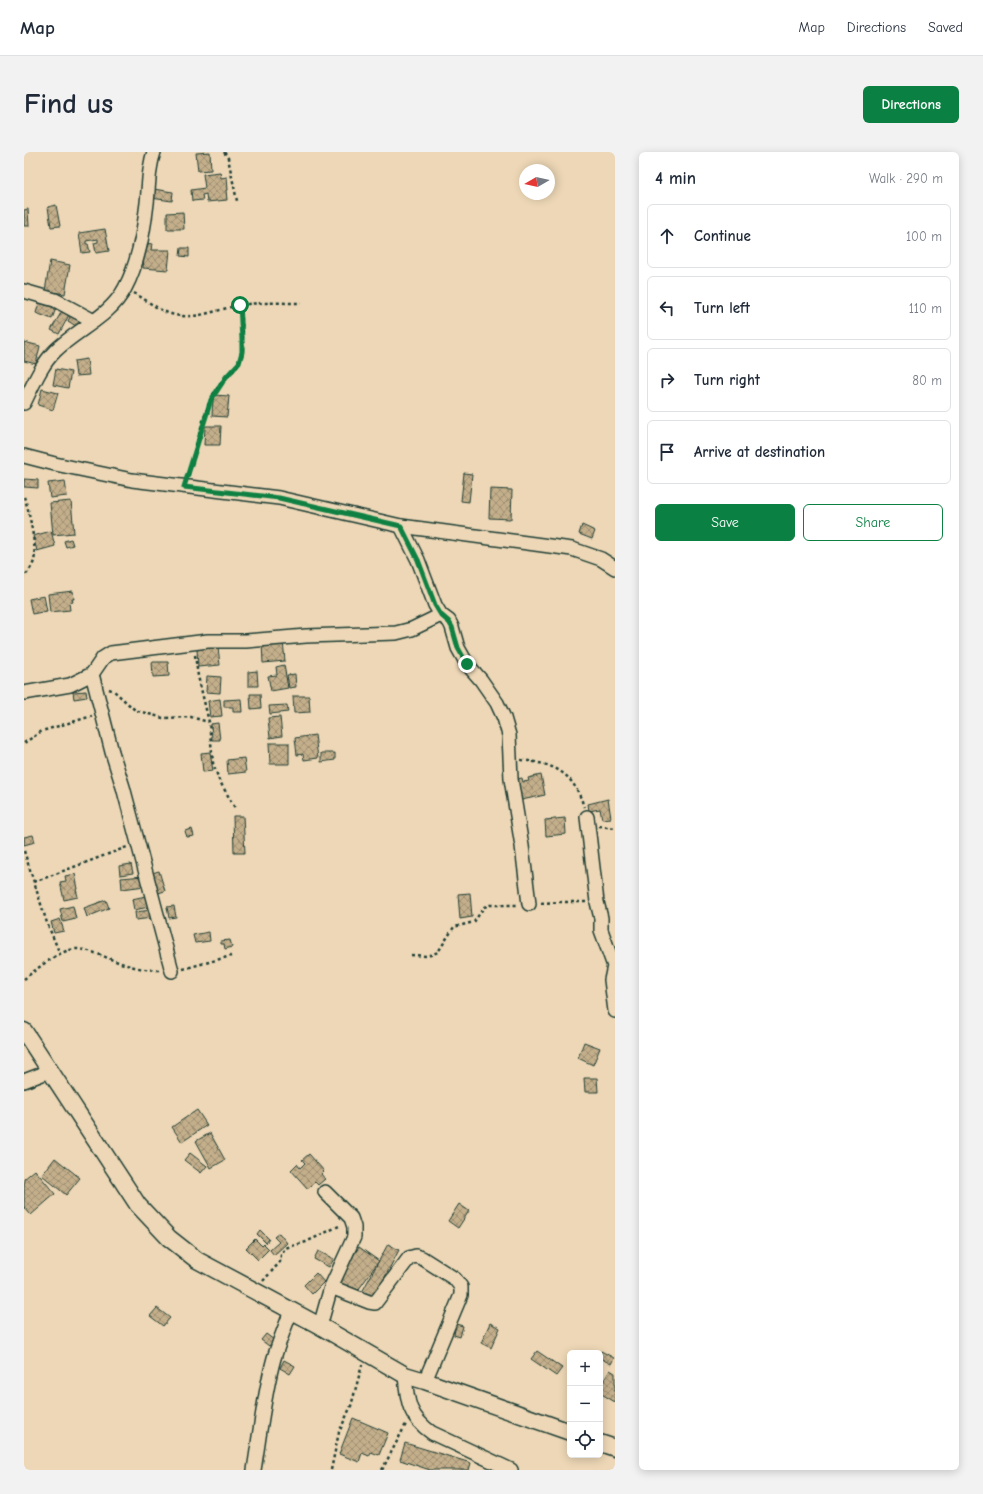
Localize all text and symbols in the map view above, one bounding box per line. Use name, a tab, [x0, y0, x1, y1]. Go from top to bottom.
text: Map	[20, 17, 55, 39]
text: Map	[798, 19, 825, 36]
text: Directions	[847, 19, 906, 36]
text: Saved	[928, 19, 963, 36]
button: Directions	[863, 86, 959, 123]
text: Find us	[24, 88, 113, 120]
north arrow	[519, 164, 555, 200]
text: 4 min	[655, 169, 696, 188]
text: Walk · 290 m	[869, 171, 943, 186]
icon: ahead	[656, 225, 678, 247]
text: Continue	[694, 227, 751, 245]
text: 100 m	[906, 229, 942, 244]
route start	[231, 296, 249, 314]
icon: left	[656, 297, 678, 319]
text: Turn left	[694, 299, 750, 317]
text: 110 m	[909, 301, 942, 316]
icon: right	[656, 369, 678, 391]
text: Turn right	[694, 371, 760, 389]
text: 80 m	[912, 373, 942, 388]
icon: arrive	[656, 441, 678, 463]
text: Arrive at destination	[694, 443, 825, 461]
button: Save	[655, 504, 795, 541]
button: Share	[803, 504, 943, 541]
route end	[458, 655, 476, 673]
map controls	[567, 1350, 603, 1458]
button: +	[567, 1350, 603, 1386]
button: −	[567, 1386, 603, 1422]
button: locate	[567, 1422, 603, 1458]

